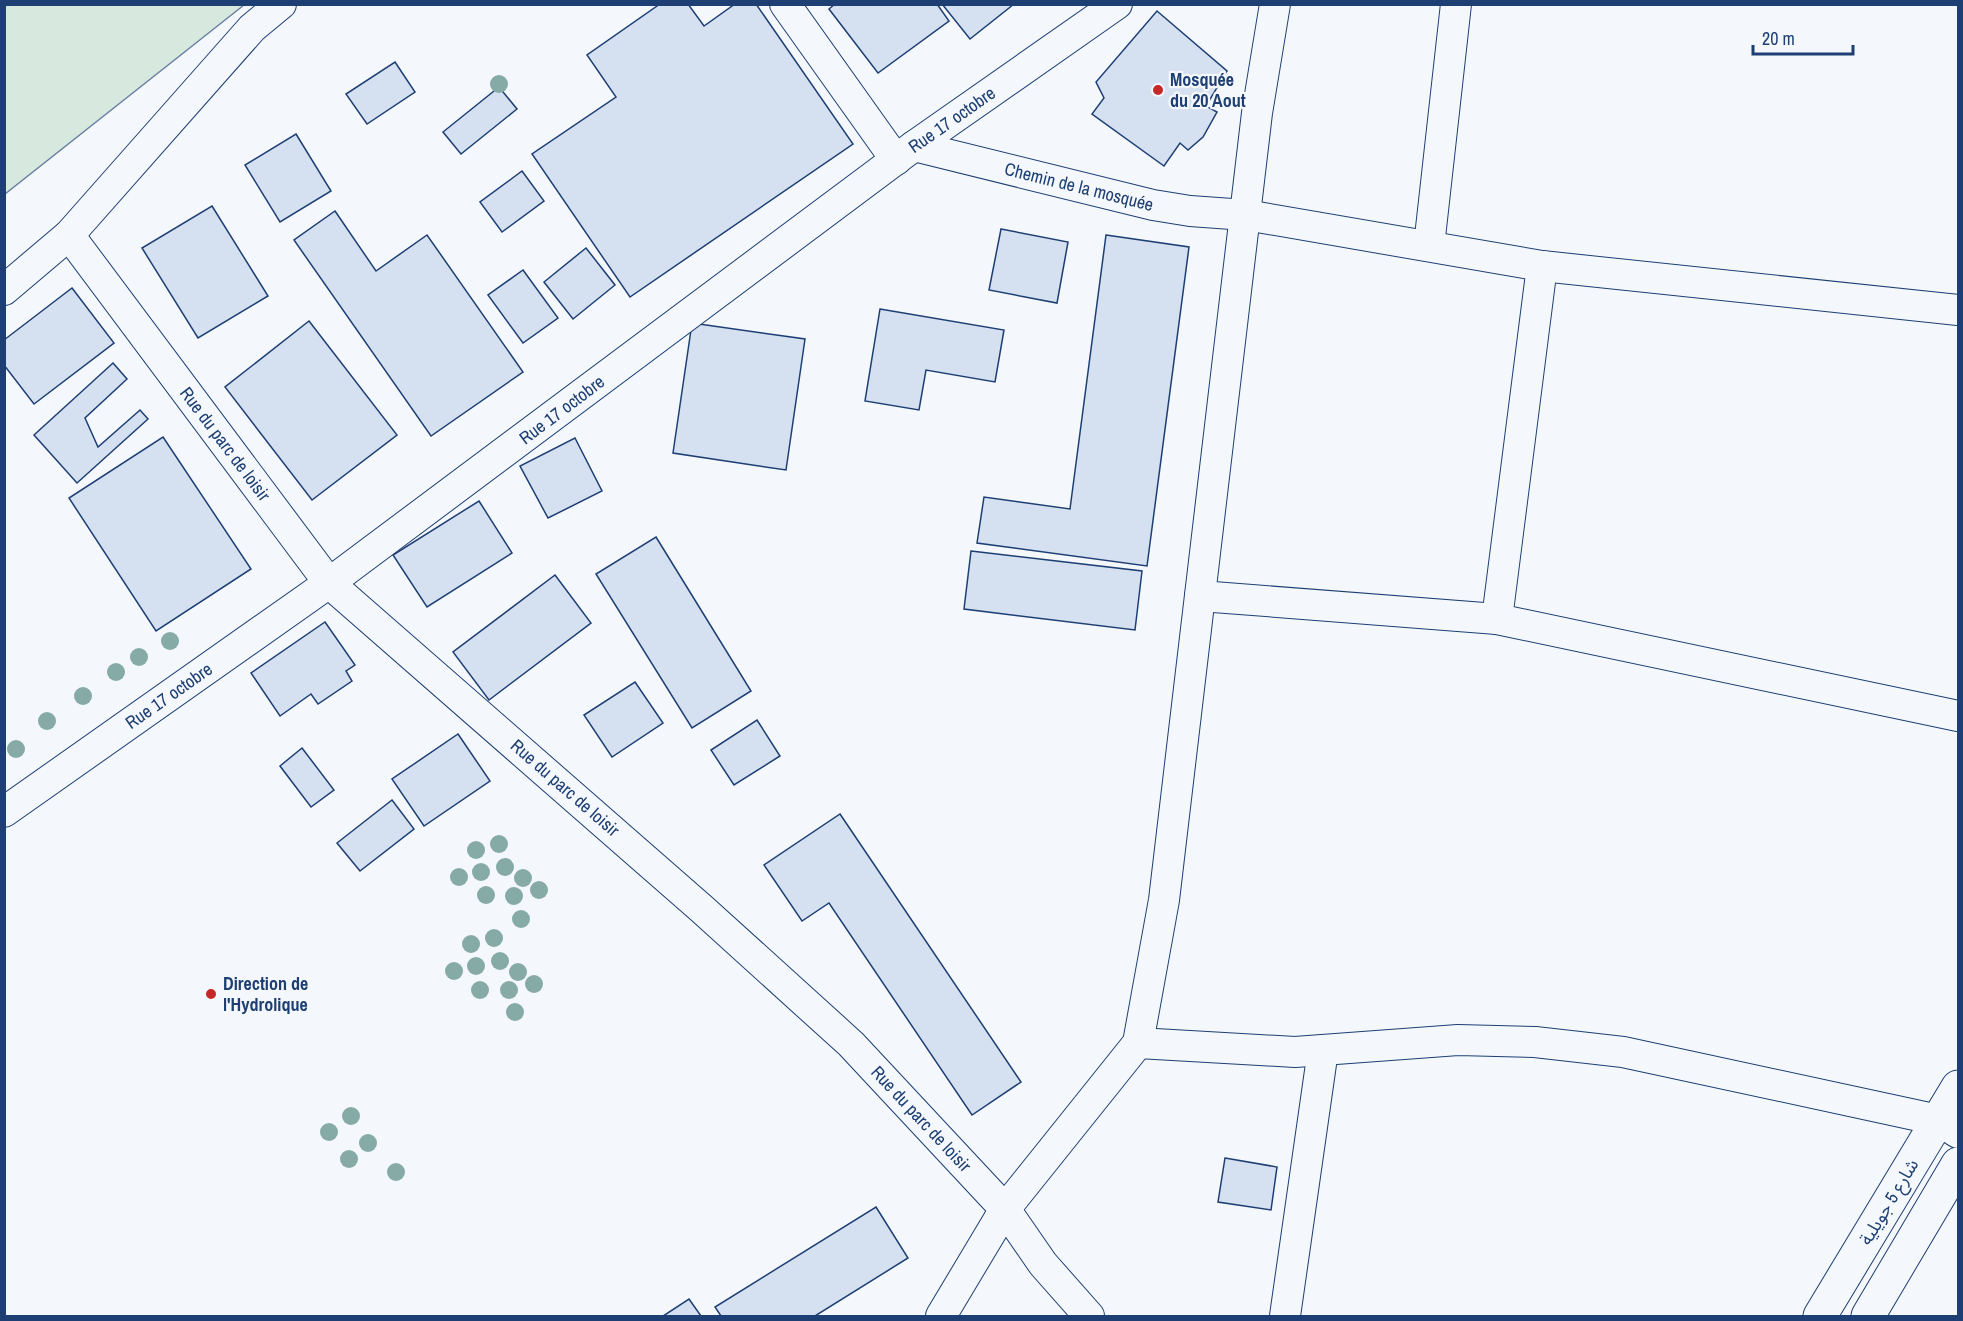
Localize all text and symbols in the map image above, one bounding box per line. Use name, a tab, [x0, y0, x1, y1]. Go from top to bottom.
scale bar	[1753, 18, 1854, 56]
text: 20 m	[1762, 26, 1795, 51]
place label: Mosquée du 20 Aout	[1170, 67, 1246, 113]
street label: Rue 17 octobre	[903, 80, 1000, 159]
marker: Mosquée du 20 Aout	[1151, 83, 1165, 97]
street label: Chemin de la mosquée	[1002, 156, 1156, 217]
street label: Rue 17 octobre	[514, 369, 610, 450]
street label: Rue du parc de loisir	[174, 381, 277, 506]
street label: Rue 17 octobre	[120, 656, 217, 735]
street label: Rue du parc de loisir	[505, 733, 625, 842]
place label: Direction de l'Hydrolique	[223, 971, 308, 1017]
marker: Direction de l'Hydrolique	[204, 987, 218, 1001]
street label: Rue du parc de loisir	[866, 1060, 977, 1177]
street label: شارع 5 جويلية	[1853, 1154, 1926, 1251]

